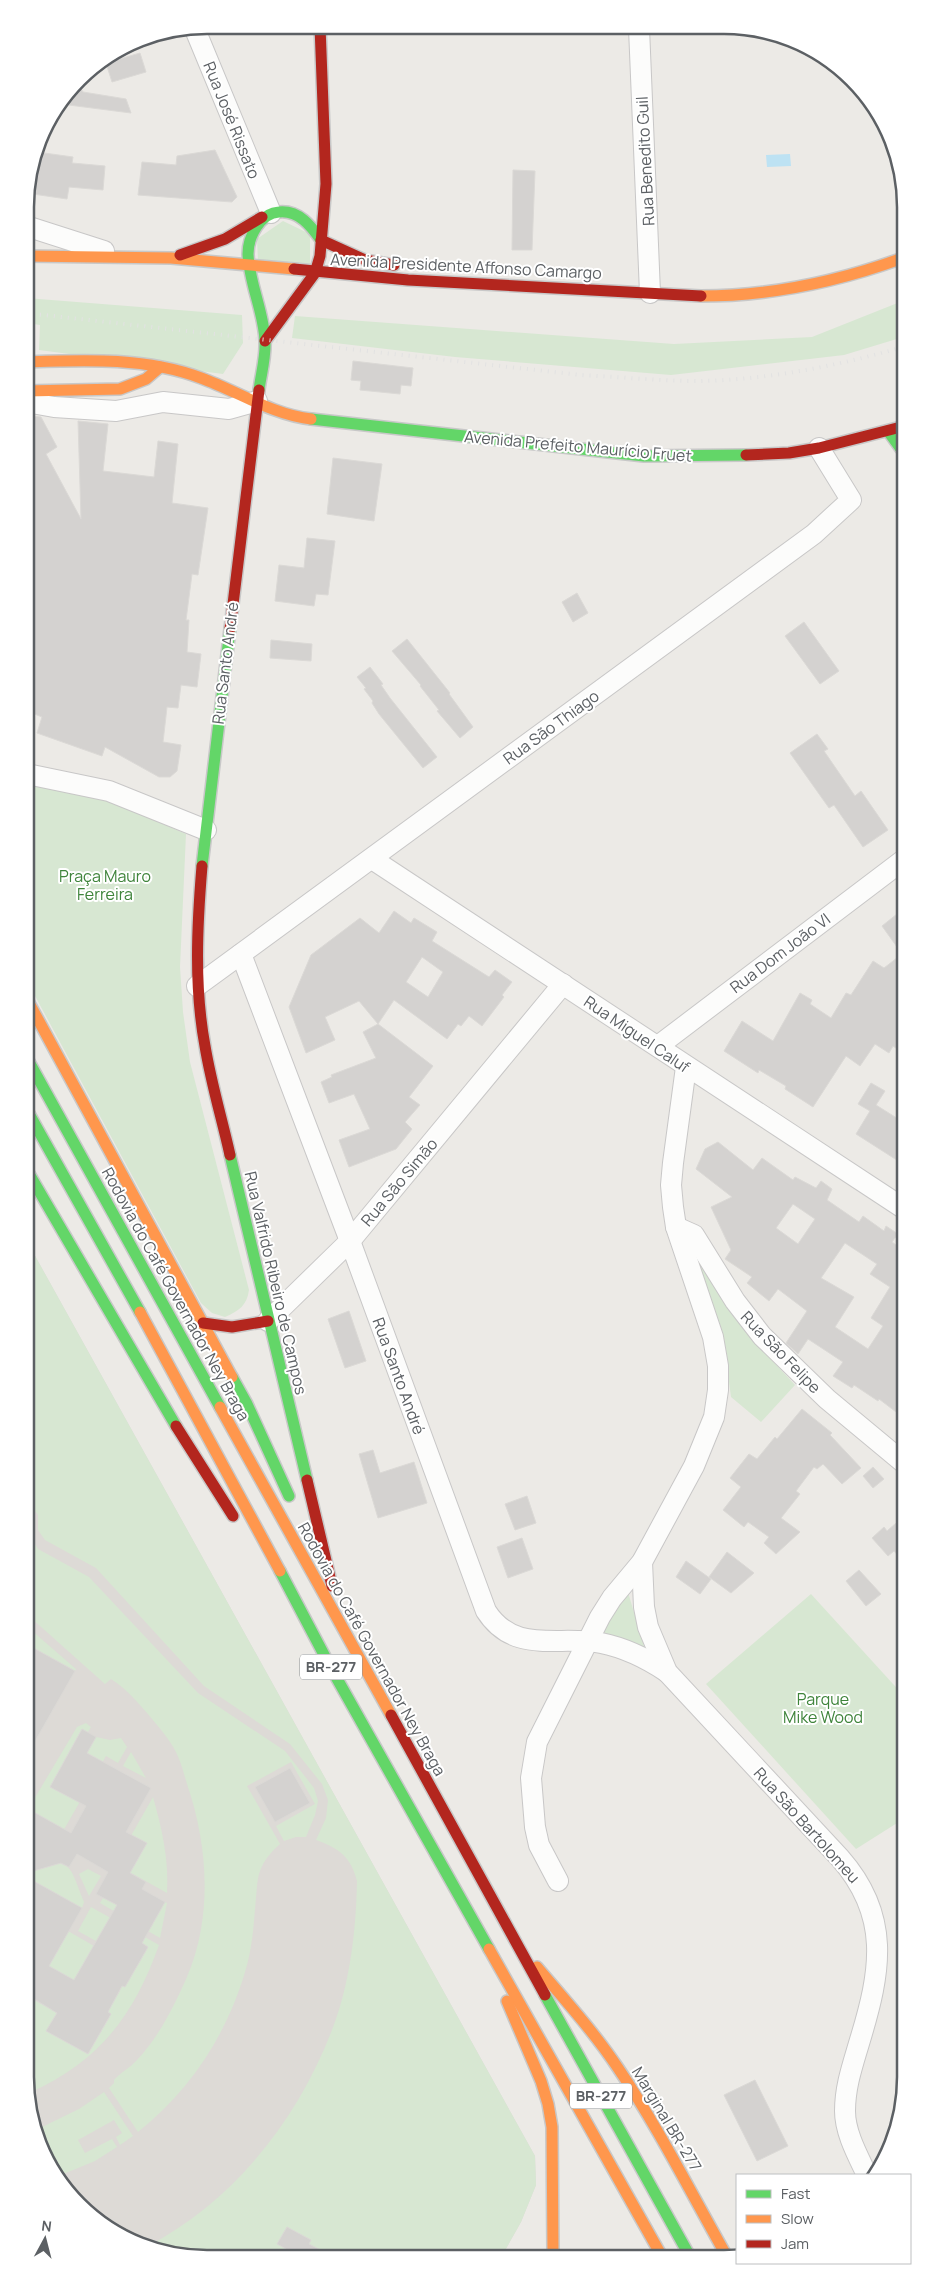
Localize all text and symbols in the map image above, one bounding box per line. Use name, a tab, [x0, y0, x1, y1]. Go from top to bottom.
street label: Rua José Rissato	[198, 58, 266, 182]
street label: Rua Benedito Guil	[631, 96, 659, 226]
street label: Avenida Presidente Affonso Camargo	[330, 248, 602, 284]
street label: Avenida Prefeito Maurício Fruet	[463, 425, 693, 467]
street label: Rua Santo André	[207, 601, 243, 725]
street label: Rua São Thiago	[499, 685, 603, 769]
park label: Praça Mauro Ferreira	[59, 865, 151, 905]
street label: Rua Dom João VI	[725, 908, 835, 998]
street label: Rua Miguel Caluf	[580, 990, 695, 1078]
street label: Rua São Simão	[356, 1133, 442, 1231]
street label: Rodovia do Café Governador Ney Braga	[97, 1163, 255, 1425]
street label: Rua Valfrido Ribeiro de Campos	[240, 1169, 312, 1397]
street label: Rua São Felipe	[736, 1306, 826, 1398]
street label: Rua Santo André	[368, 1315, 430, 1437]
street label: Rodovia do Café Governador Ney Braga	[293, 1518, 451, 1780]
road number: BR-277	[300, 1654, 362, 1680]
park label: Parque Mike Wood	[783, 1688, 863, 1728]
street label: Rua São Bartolomeu	[749, 1762, 865, 1888]
street label: Marginal BR-277	[627, 2063, 707, 2175]
road number: BR-277	[570, 2084, 632, 2108]
legend	[736, 2174, 911, 2264]
text: Fast	[781, 2183, 810, 2204]
text: Slow	[781, 2208, 814, 2229]
north arrow	[20, 2214, 70, 2264]
text: N	[40, 2216, 53, 2236]
text: Jam	[781, 2233, 809, 2254]

